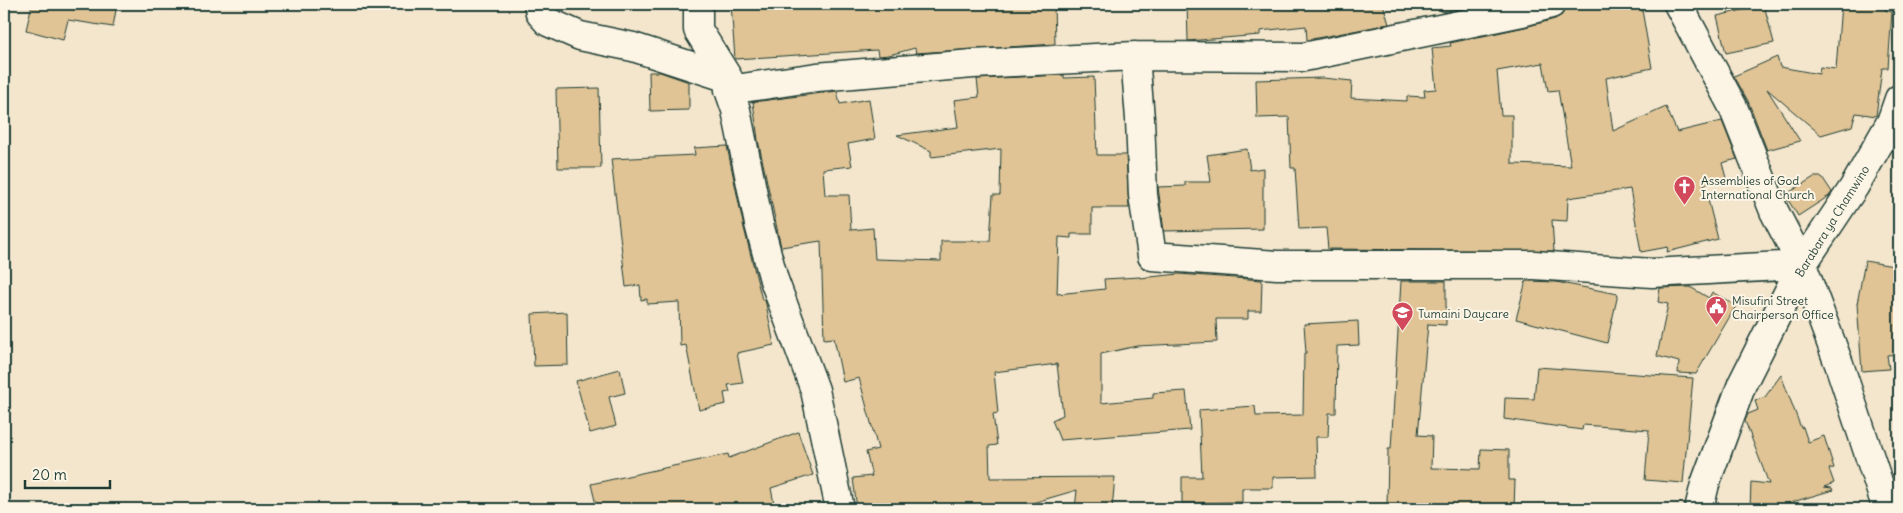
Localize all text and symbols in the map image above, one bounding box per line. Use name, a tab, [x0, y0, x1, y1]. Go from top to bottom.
street label: Barabara ya Chamwino	[1792, 162, 1873, 280]
place label: Assemblies of God International Church	[1701, 173, 1815, 202]
church icon: Assemblies of God International Church	[1673, 175, 1697, 206]
place label: Misufini Street Chairperson Office	[1732, 293, 1834, 322]
public building icon: Misufini Street Chairperson Office	[1704, 295, 1728, 326]
school or university icon: Tumaini Daycare	[1390, 301, 1414, 332]
place label: Tumaini Daycare	[1418, 306, 1509, 321]
scale bar	[25, 458, 110, 490]
text: 20 m	[32, 465, 67, 484]

